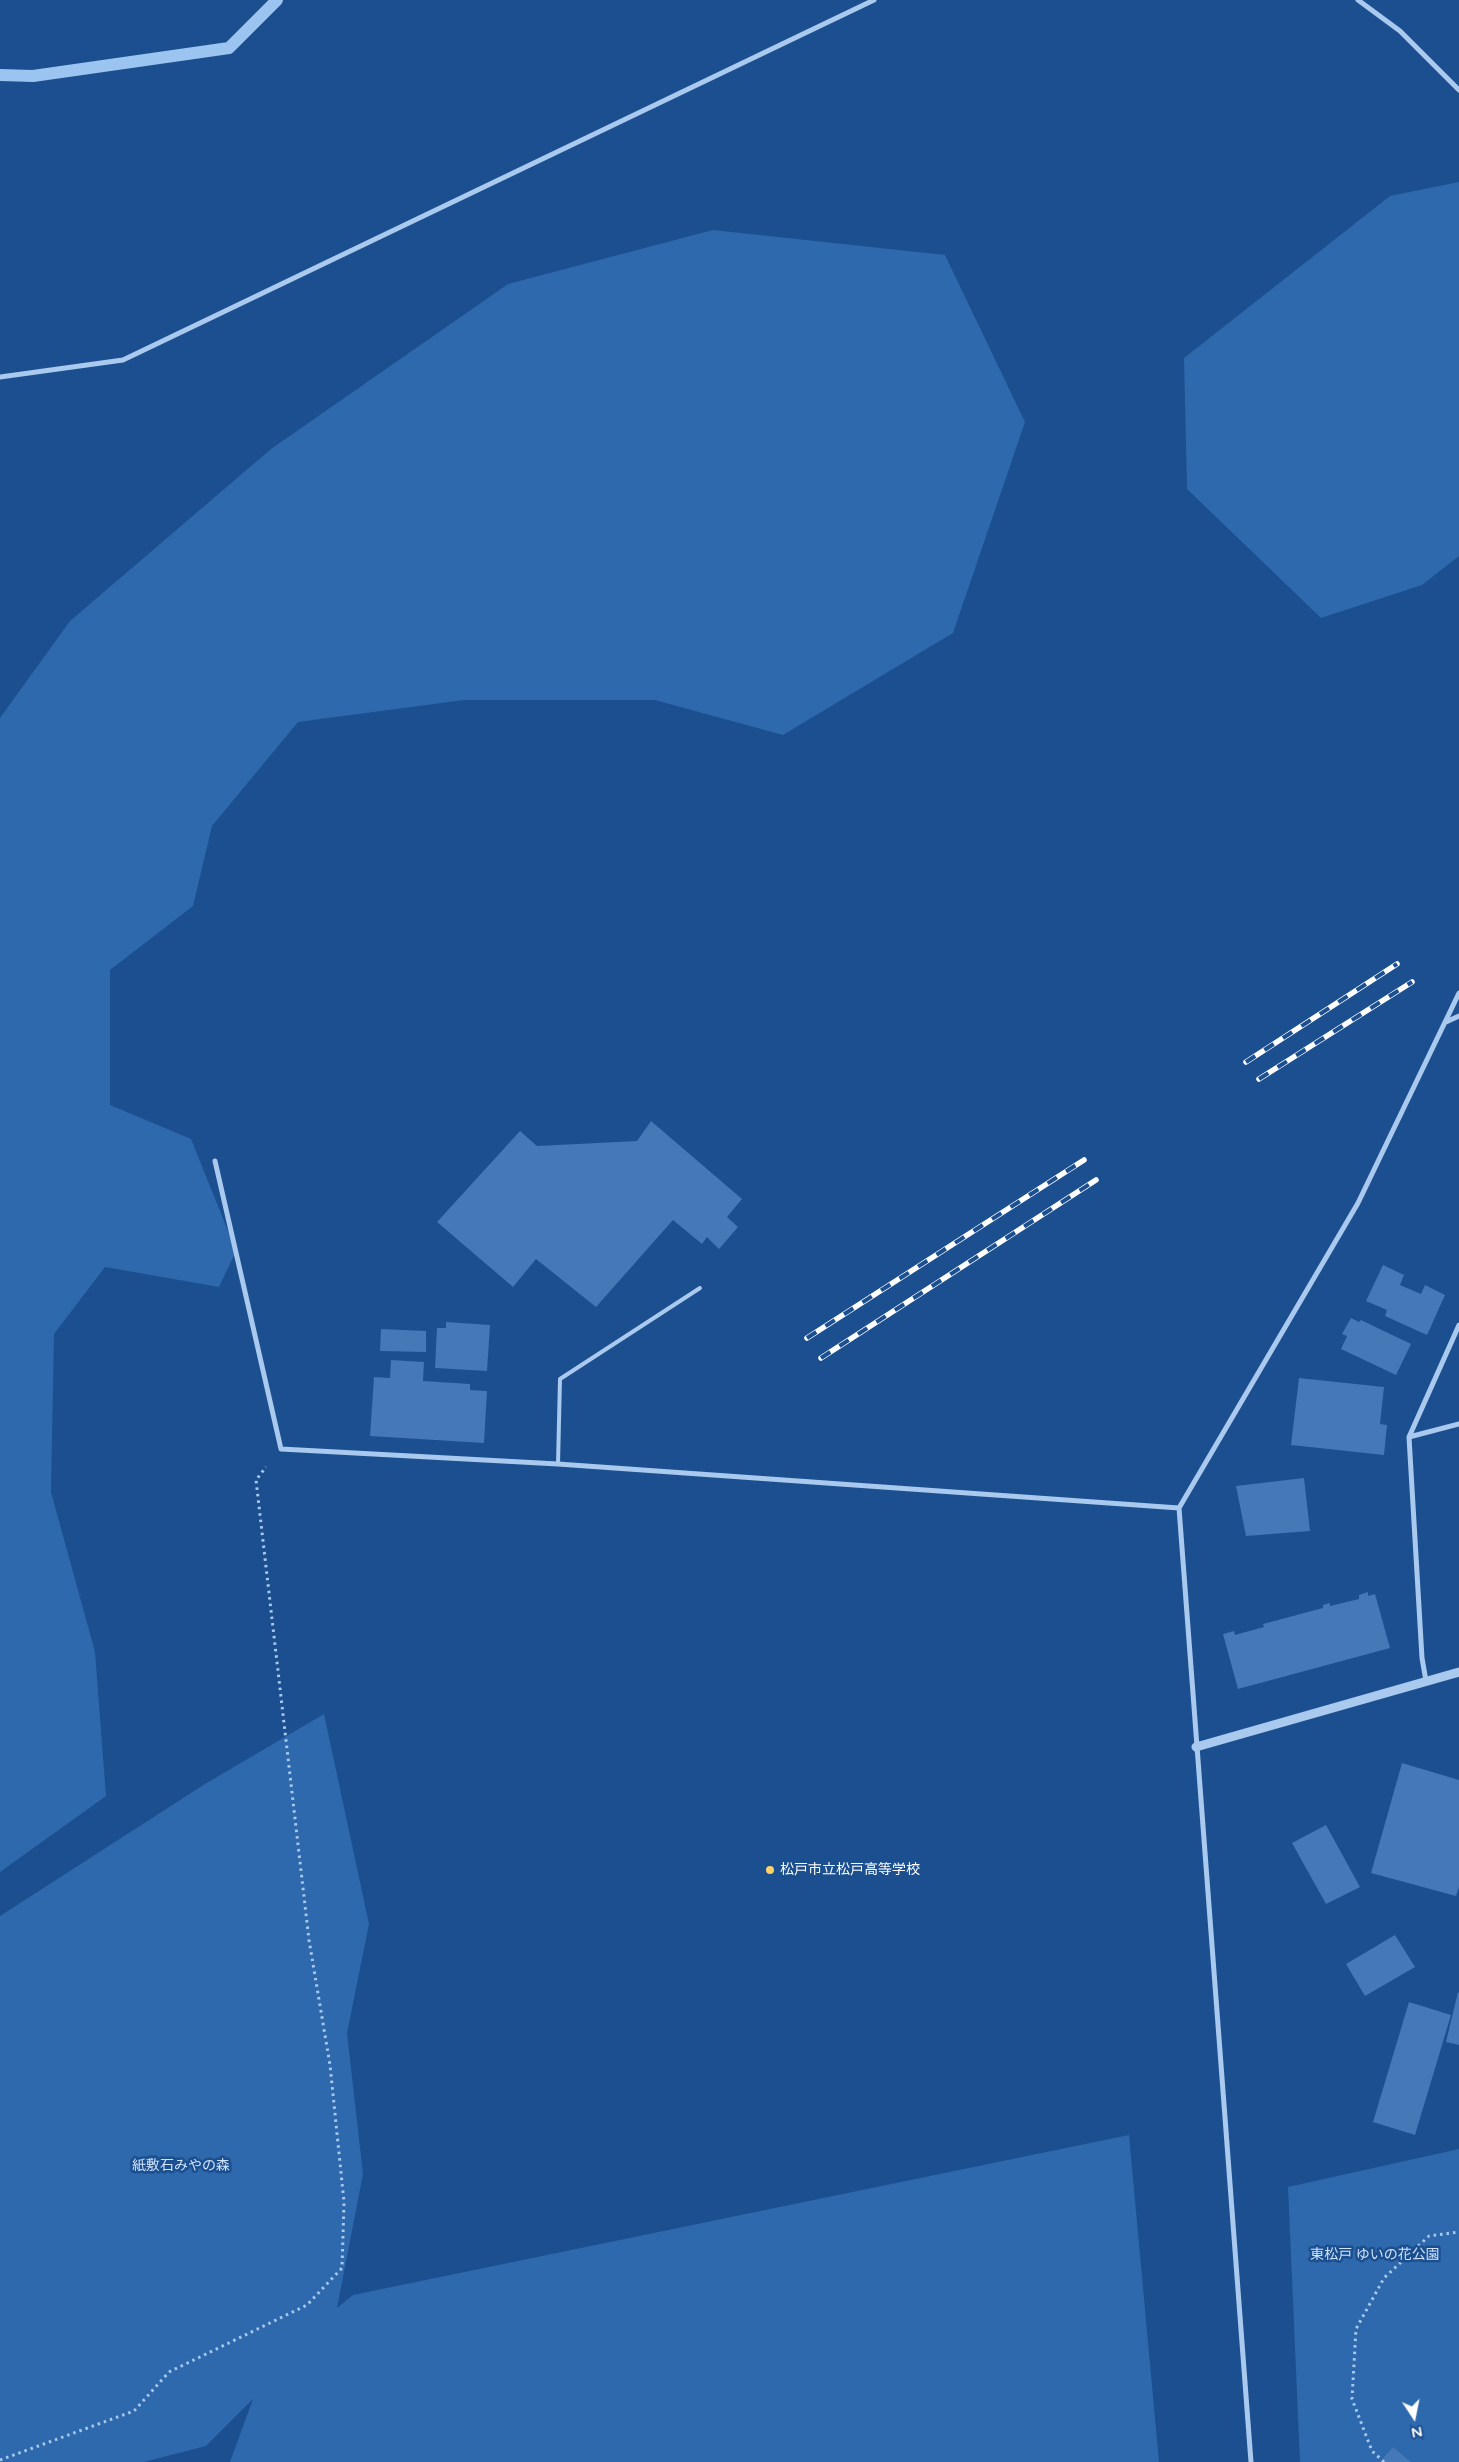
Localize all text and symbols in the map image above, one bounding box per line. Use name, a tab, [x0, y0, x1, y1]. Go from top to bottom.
place label: 松戸市立松戸高等学校	[780, 1862, 920, 1878]
marker: 松戸市立松戸高等学校	[764, 1864, 776, 1876]
park label: 紙敷石みやの森	[132, 2158, 230, 2174]
park label: 東松戸 ゆいの花公園	[1310, 2247, 1440, 2263]
north arrow	[1389, 2392, 1439, 2442]
text: N	[1410, 2423, 1424, 2442]

